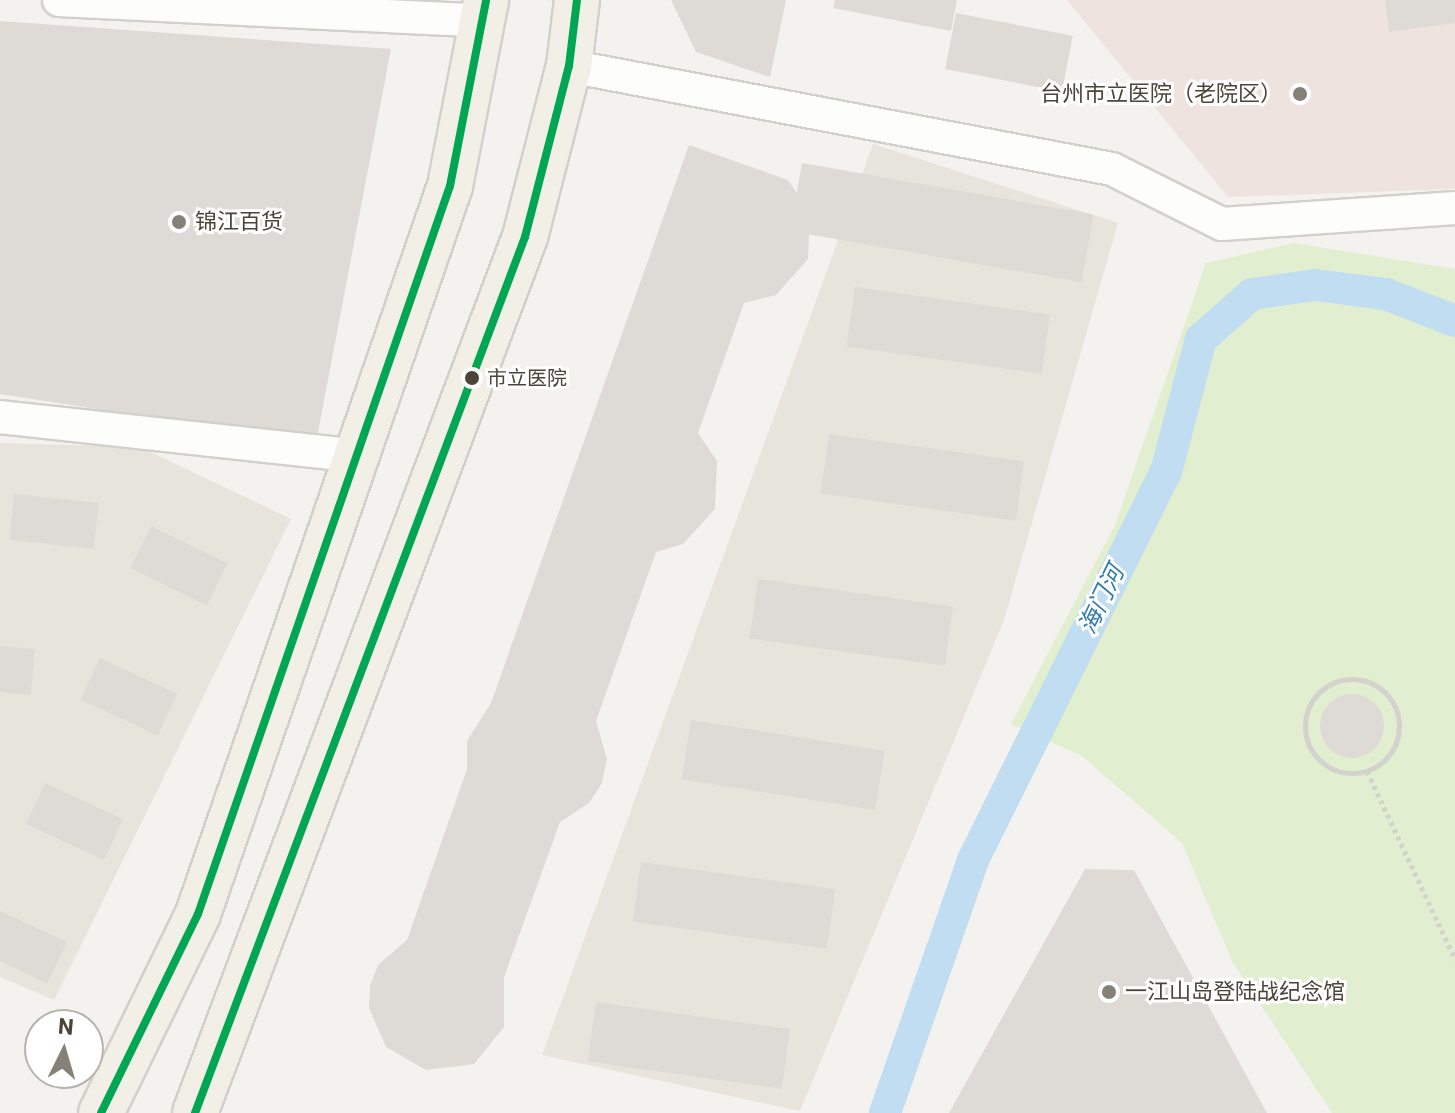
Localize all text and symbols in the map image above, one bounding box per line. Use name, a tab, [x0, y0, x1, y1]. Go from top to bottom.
place label: 台州市立医院（老院区）	[1040, 81, 1282, 107]
marker: 台州市立医院（老院区）	[1289, 83, 1311, 105]
place label: 锦江百货	[195, 209, 283, 235]
marker: 锦江百货	[170, 213, 188, 231]
place label: 市立医院	[487, 366, 567, 390]
marker: 市立医院	[464, 370, 480, 386]
water label: 海门河	[1073, 561, 1131, 639]
place label: 一江山岛登陆战纪念馆	[1125, 979, 1345, 1005]
marker: 一江山岛登陆战纪念馆	[1100, 983, 1118, 1001]
north arrow	[24, 1009, 104, 1089]
text: N	[57, 1013, 75, 1040]

